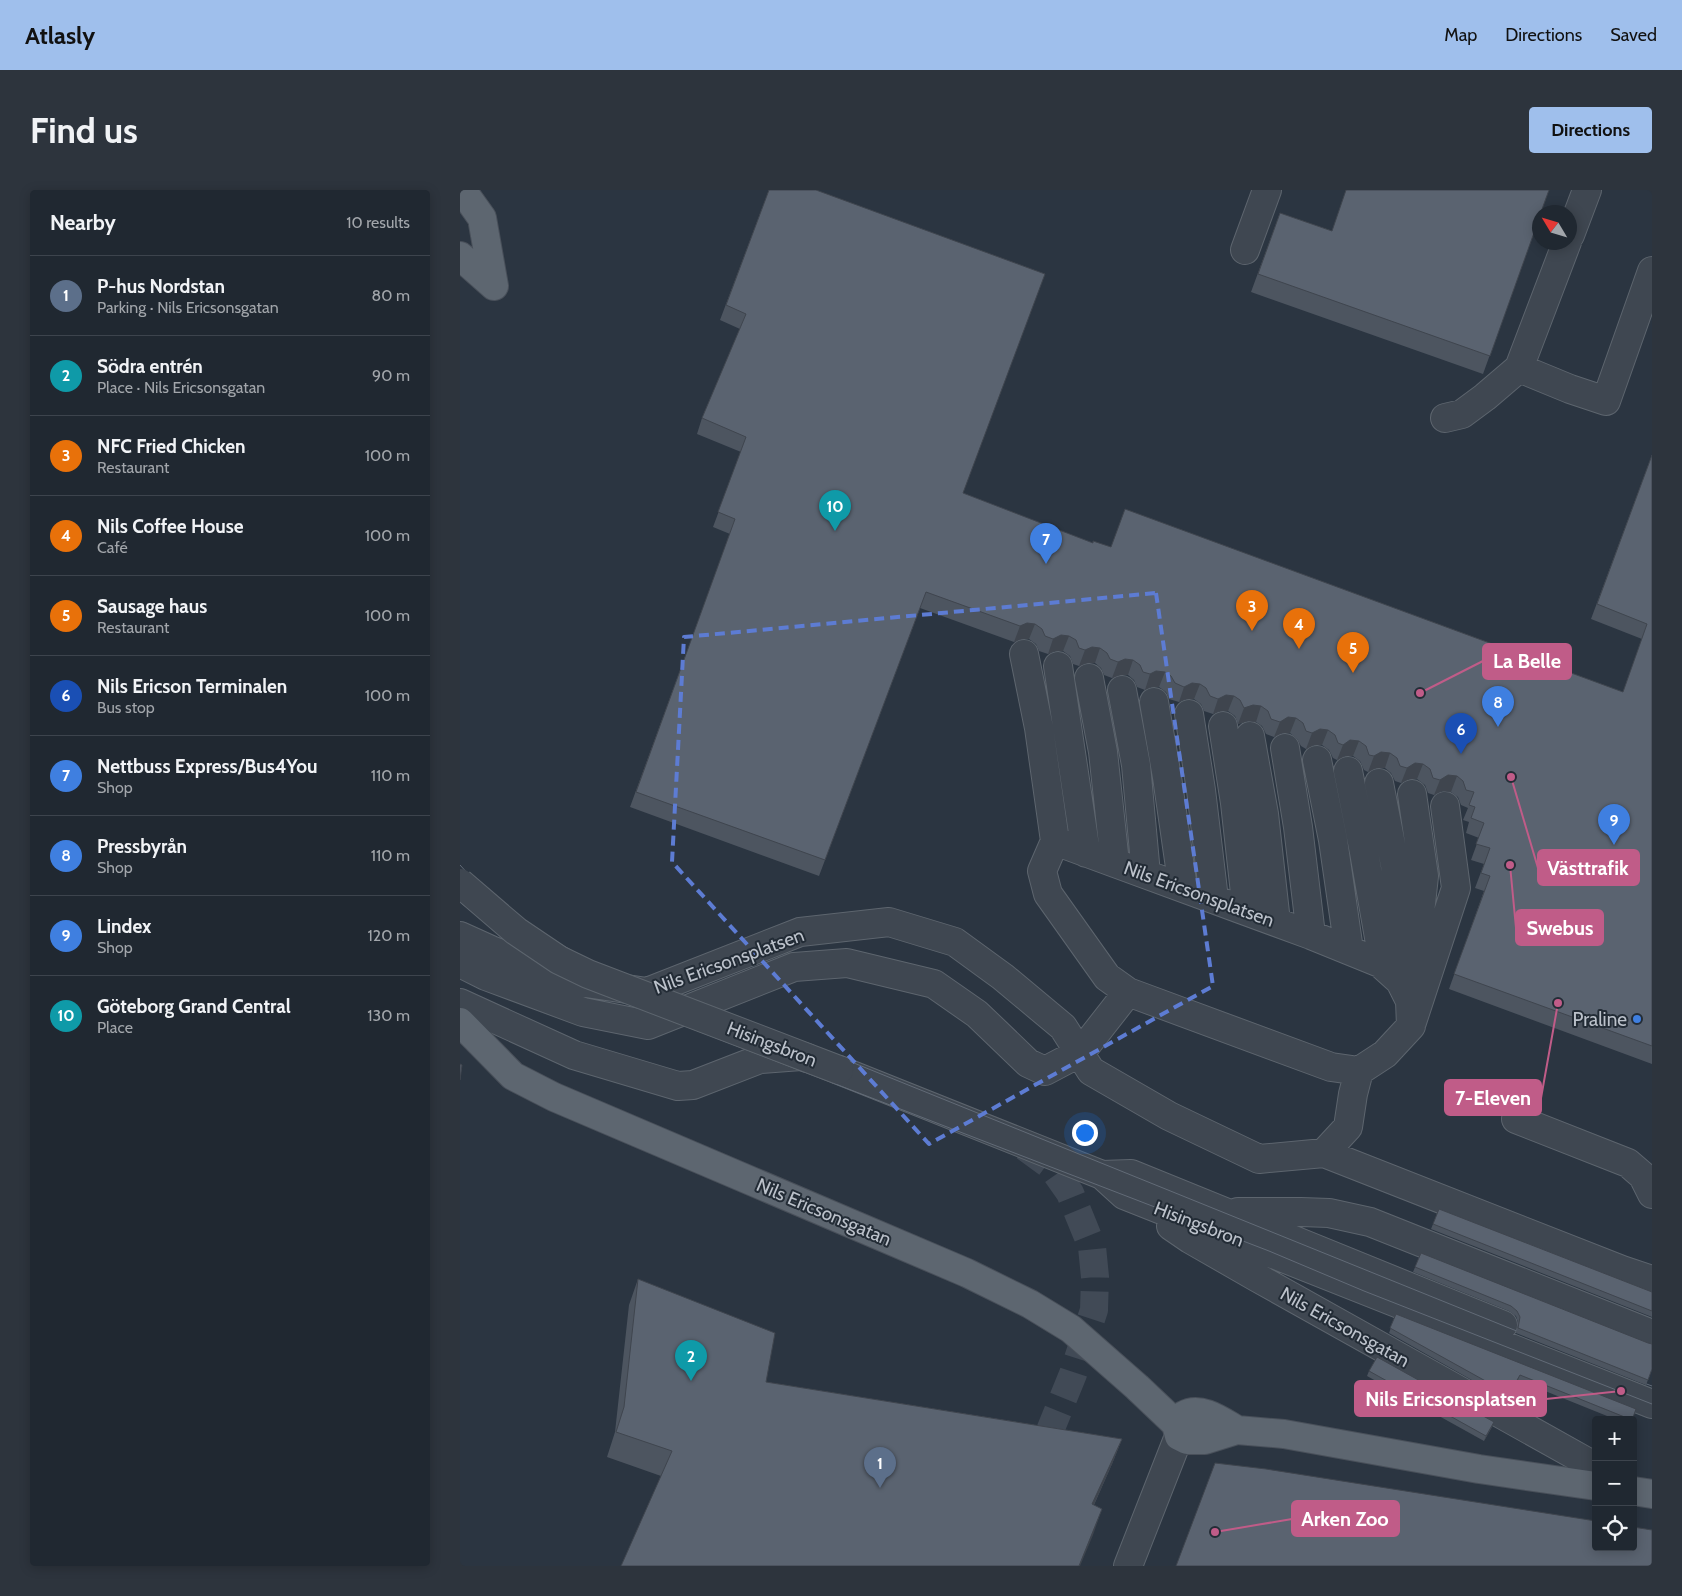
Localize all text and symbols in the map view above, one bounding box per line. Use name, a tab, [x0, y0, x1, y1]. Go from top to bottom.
text: Atlasly	[25, 21, 95, 50]
text: Map	[1444, 24, 1477, 46]
text: Directions	[1505, 24, 1582, 46]
text: Saved	[1610, 24, 1657, 46]
button: Directions	[1529, 107, 1652, 153]
text: Find us	[30, 109, 138, 152]
north arrow	[1532, 205, 1577, 250]
text: Nearby	[50, 210, 116, 235]
text: 10 results	[346, 213, 410, 232]
text: P-hus Nordstan	[97, 275, 225, 298]
text: 1	[63, 286, 69, 305]
text: 80 m	[372, 286, 410, 305]
text: Parking · Nils Ericsonsgatan	[97, 298, 279, 317]
text: Södra entrén	[97, 355, 203, 378]
text: 2	[62, 366, 70, 385]
text: 90 m	[372, 366, 410, 385]
text: Place · Nils Ericsonsgatan	[97, 378, 265, 397]
text: NFC Fried Chicken	[97, 435, 246, 458]
text: 3	[62, 446, 70, 465]
text: 100 m	[365, 446, 410, 465]
text: Restaurant	[97, 458, 169, 477]
pin: 10	[819, 490, 851, 531]
text: Nils Coffee House	[97, 515, 244, 538]
pin: 7	[1030, 523, 1062, 564]
text: 4	[61, 526, 71, 545]
text: 100 m	[365, 526, 410, 545]
text: Café	[97, 538, 128, 557]
pin: 3	[1236, 590, 1268, 631]
text: Sausage haus	[97, 595, 207, 618]
text: 5	[62, 606, 70, 625]
text: 100 m	[365, 606, 410, 625]
pin: 4	[1283, 608, 1315, 649]
text: Restaurant	[97, 618, 169, 637]
pin: 5	[1337, 632, 1369, 673]
callout: La Belle	[1483, 644, 1571, 679]
text: La Belle	[1493, 649, 1561, 673]
text: Nils Ericson Terminalen	[97, 675, 287, 698]
text: 6	[62, 686, 71, 705]
text: 100 m	[365, 686, 410, 705]
pin: 8	[1482, 686, 1514, 727]
text: Bus stop	[97, 698, 155, 717]
pin: 6	[1445, 713, 1477, 754]
text: Nettbuss Express/Bus4You	[97, 755, 318, 778]
text: 7	[62, 766, 70, 785]
text: 110 m	[371, 766, 410, 785]
text: Shop	[97, 778, 133, 797]
pin: 9	[1598, 804, 1630, 845]
text: Pressbyrån	[97, 835, 187, 858]
text: 8	[61, 846, 71, 865]
text: 110 m	[371, 846, 410, 865]
callout: Västtrafik	[1538, 850, 1639, 885]
street label: Nils Ericsonsplatsen	[1121, 856, 1277, 932]
text: Västtrafik	[1547, 856, 1629, 880]
text: Shop	[97, 858, 133, 877]
callout: Swebus	[1516, 910, 1603, 945]
text: Lindex	[97, 915, 151, 938]
text: Swebus	[1526, 916, 1594, 940]
street label: Nils Ericsonsplatsen	[651, 923, 807, 999]
text: 9	[62, 926, 71, 945]
text: 120 m	[368, 926, 410, 945]
text: Shop	[97, 938, 133, 957]
text: Göteborg Grand Central	[97, 995, 291, 1018]
text: 10	[57, 1006, 75, 1025]
text: 130 m	[367, 1006, 410, 1025]
place label: Praline	[1572, 1008, 1627, 1031]
marker: Praline	[1631, 1013, 1643, 1025]
street label: Hisingsbron	[724, 1016, 820, 1072]
text: Place	[97, 1018, 133, 1037]
callout: 7-Eleven	[1445, 1080, 1541, 1115]
text: 7-Eleven	[1455, 1086, 1531, 1110]
your location	[1072, 1120, 1098, 1146]
street label: Nils Ericsonsgatan	[753, 1173, 895, 1251]
street label: Hisingsbron	[1151, 1196, 1247, 1252]
street label: Nils Ericsonsgatan	[1276, 1282, 1414, 1372]
pin: 2	[675, 1340, 707, 1381]
callout: Nils Ericsonsplatsen	[1355, 1381, 1546, 1416]
text: Nils Ericsonsplatsen	[1365, 1387, 1537, 1411]
map controls	[1592, 1416, 1637, 1551]
button: +	[1592, 1416, 1637, 1461]
pin: 1	[864, 1447, 896, 1488]
button: −	[1592, 1461, 1637, 1506]
callout: Arken Zoo	[1292, 1501, 1399, 1536]
button: locate	[1592, 1506, 1637, 1551]
text: Arken Zoo	[1301, 1507, 1389, 1531]

